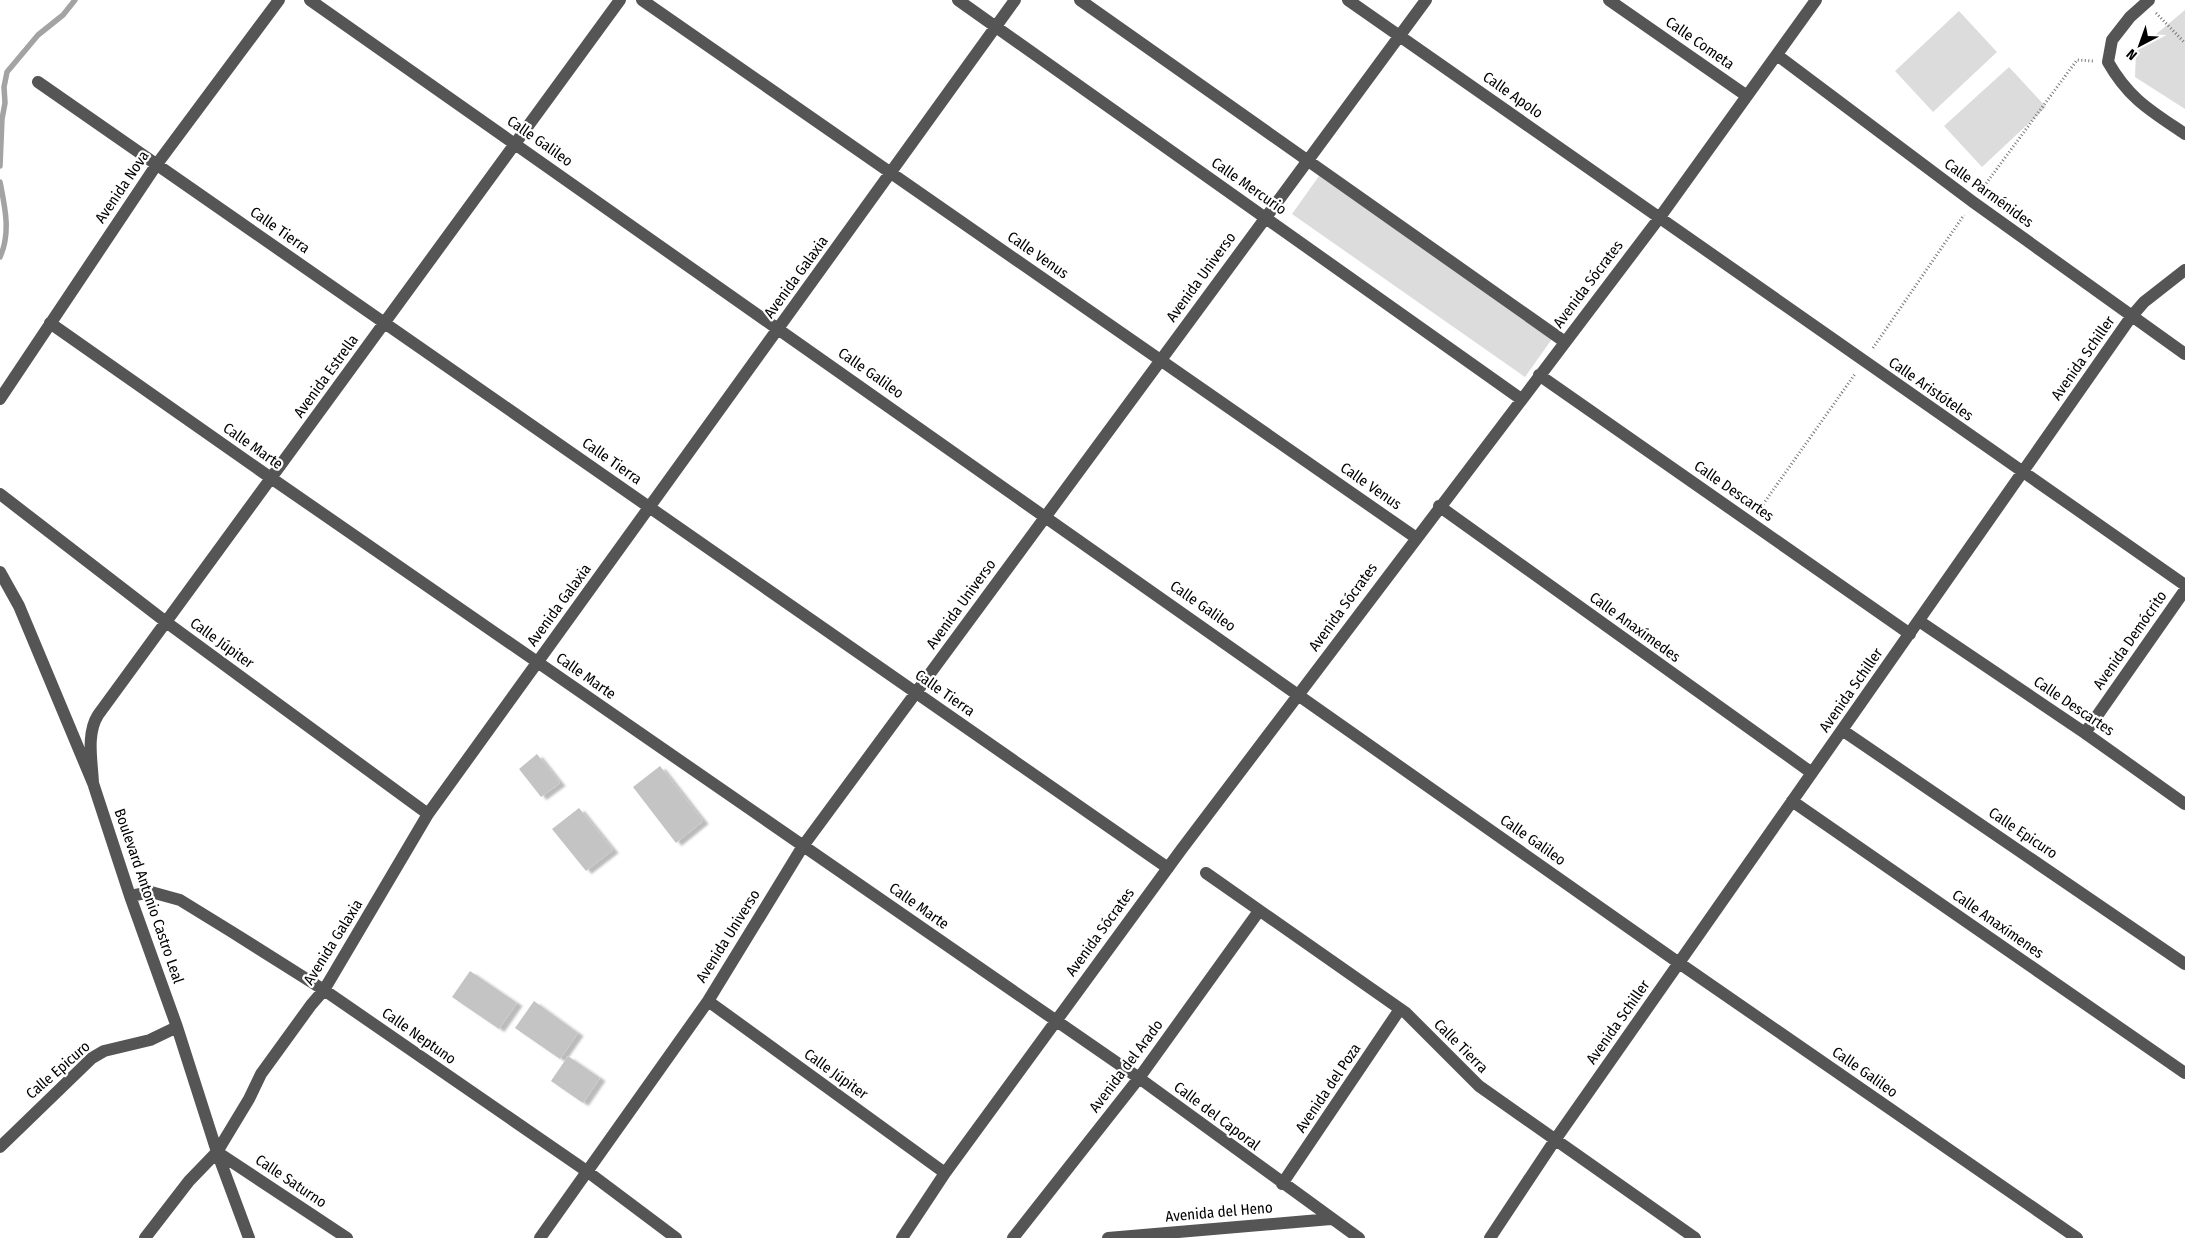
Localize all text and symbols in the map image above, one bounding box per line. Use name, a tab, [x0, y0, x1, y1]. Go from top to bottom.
street label: Calle Cometa	[1662, 13, 1738, 73]
north arrow	[2115, 20, 2165, 70]
text: N	[2123, 45, 2141, 64]
street label: Calle Apolo	[1480, 68, 1547, 122]
street label: Calle Galileo	[504, 112, 576, 170]
street label: Avenida Nova	[91, 147, 153, 227]
street label: Calle Mercurio	[1208, 154, 1290, 218]
street label: Calle Parménides	[1941, 155, 2037, 231]
street label: Calle Tierra	[247, 203, 313, 257]
street label: Calle Venus	[1004, 227, 1072, 283]
street label: Avenida Universo	[1162, 229, 1240, 325]
street label: Avenida Galaxia	[760, 232, 832, 322]
street label: Avenida Sócrates	[1549, 237, 1627, 331]
street label: Avenida Schiller	[2047, 312, 2119, 404]
street label: Avenida Estrella	[290, 331, 362, 421]
street label: Calle Galileo	[835, 344, 907, 402]
street label: Calle Aristóteles	[1885, 353, 1977, 425]
street label: Calle Marte	[220, 419, 286, 473]
street label: Calle Tierra	[579, 434, 645, 488]
street label: Calle Descartes	[1691, 457, 1777, 525]
street label: Calle Venus	[1337, 458, 1405, 514]
street label: Avenida Universo	[922, 556, 1000, 652]
street label: Avenida Sócrates	[1305, 559, 1381, 655]
street label: Avenida Galaxia	[523, 560, 595, 650]
street label: Calle Galileo	[1167, 577, 1239, 635]
street label: Avenida Demócrito	[2089, 587, 2171, 693]
street label: Calle Anaxímedes	[1586, 588, 1684, 666]
street label: Calle Júpiter	[187, 614, 258, 673]
street label: Avenida Schiller	[1815, 644, 1887, 736]
street label: Calle Marte	[553, 649, 619, 703]
street label: Calle Tierra	[912, 666, 978, 720]
street label: Calle Descartes	[2030, 672, 2118, 740]
street label: Calle Epicuro	[1985, 803, 2061, 863]
street label: Boulevard Antonio Castro Leal	[111, 806, 187, 986]
street label: Calle Galileo	[1497, 811, 1569, 869]
street label: Calle Marte	[886, 879, 952, 933]
street label: Avenida Sócrates	[1062, 884, 1138, 980]
street label: Avenida Universo	[692, 886, 764, 986]
street label: Calle Anaxímenes	[1949, 886, 2047, 962]
street label: Avenida Galaxia	[300, 896, 366, 988]
street label: Avenida Schiller	[1582, 976, 1654, 1068]
street label: Calle Neptuno	[378, 1004, 460, 1068]
street label: Calle Tierra	[1430, 1015, 1492, 1077]
street label: Avenida del Arado	[1085, 1016, 1167, 1116]
street label: Calle Epicuro	[22, 1037, 94, 1103]
street label: Avenida del Poza	[1292, 1040, 1364, 1136]
street label: Calle Galileo	[1829, 1043, 1901, 1101]
street label: Calle Júpiter	[801, 1045, 872, 1104]
street label: Calle del Caporal	[1170, 1078, 1264, 1154]
street label: Calle Saturno	[252, 1151, 330, 1211]
street label: Avenida del Heno	[1165, 1198, 1274, 1226]

